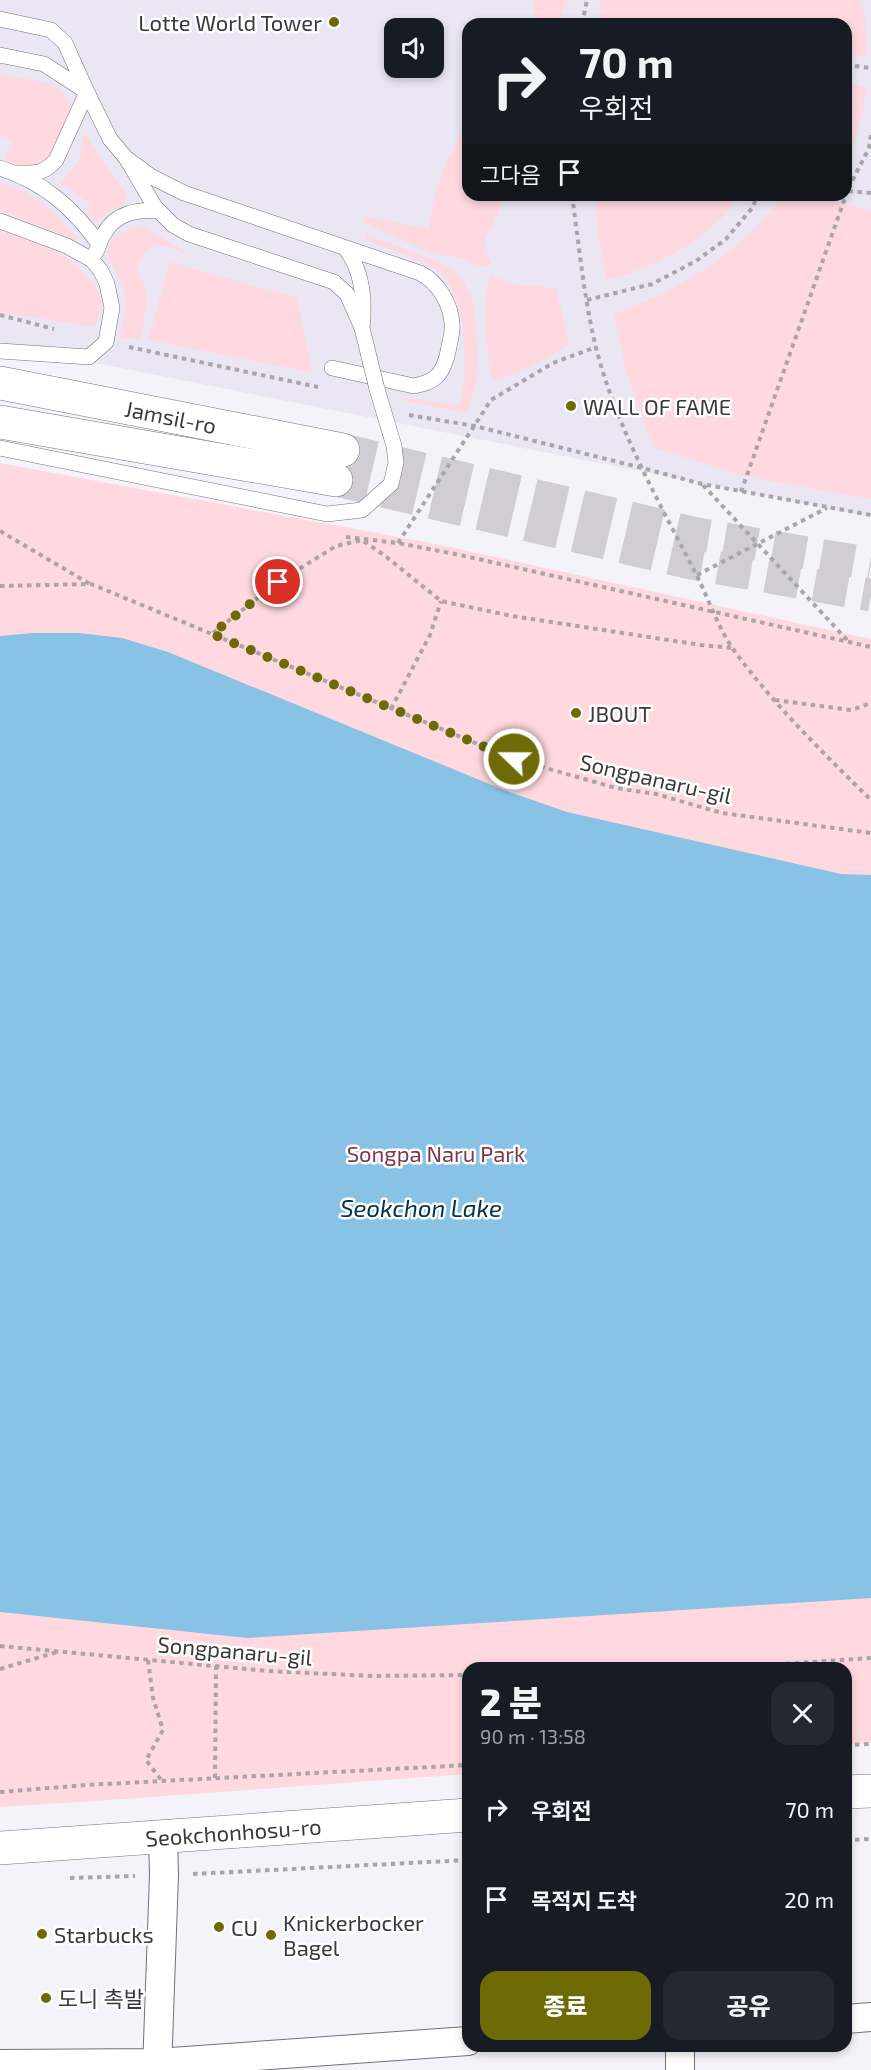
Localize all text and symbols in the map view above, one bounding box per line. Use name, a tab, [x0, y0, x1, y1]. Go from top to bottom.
place label: Lotte World Tower	[138, 9, 322, 35]
marker: Lotte World Tower	[327, 15, 341, 29]
map controls	[384, 18, 444, 78]
button: sound	[384, 18, 444, 78]
text: 70 m	[579, 36, 674, 86]
icon: right	[480, 42, 558, 120]
text: 우회전	[579, 91, 654, 123]
icon: arrive	[553, 156, 586, 189]
text: 그다음	[480, 161, 541, 187]
place label: WALL OF FAME	[583, 393, 731, 419]
street label: Jamsil-ro	[123, 395, 219, 438]
marker: WALL OF FAME	[564, 399, 578, 413]
pin	[252, 556, 303, 607]
icon: arrive	[261, 565, 294, 598]
place label: JBOUT	[588, 700, 651, 726]
marker: JBOUT	[569, 706, 583, 720]
position arrow	[482, 727, 546, 791]
street label: Songpanaru-gil	[578, 748, 735, 808]
park label: Songpa Naru Park	[347, 1140, 525, 1166]
water label: Seokchon Lake	[340, 1193, 502, 1222]
street label: Songpanaru-gil	[157, 1630, 314, 1670]
text: 2 분	[480, 1680, 542, 1723]
button: close	[771, 1682, 834, 1745]
text: 90 m · 13:58	[480, 1724, 586, 1748]
icon: right	[480, 1793, 513, 1826]
text: 70 m	[785, 1796, 834, 1822]
text: 우회전	[531, 1797, 592, 1823]
street label: Seokchonhosu-ro	[145, 1812, 322, 1851]
icon: arrive	[480, 1883, 513, 1916]
text: 20 m	[784, 1886, 834, 1912]
text: 목적지 도착	[531, 1887, 637, 1913]
place label: Knickerbocker Bagel	[283, 1909, 424, 1960]
place label: CU	[231, 1914, 258, 1940]
marker: CU	[212, 1920, 226, 1934]
place label: Starbucks	[54, 1921, 154, 1947]
marker: Starbucks	[35, 1927, 49, 1941]
marker: Knickerbocker Bagel	[264, 1928, 278, 1942]
button: 종료	[480, 1971, 651, 2040]
button: 공유	[663, 1971, 834, 2040]
place label: 도니 촉발	[58, 1985, 144, 2011]
marker: 도니 촉발	[39, 1991, 53, 2005]

